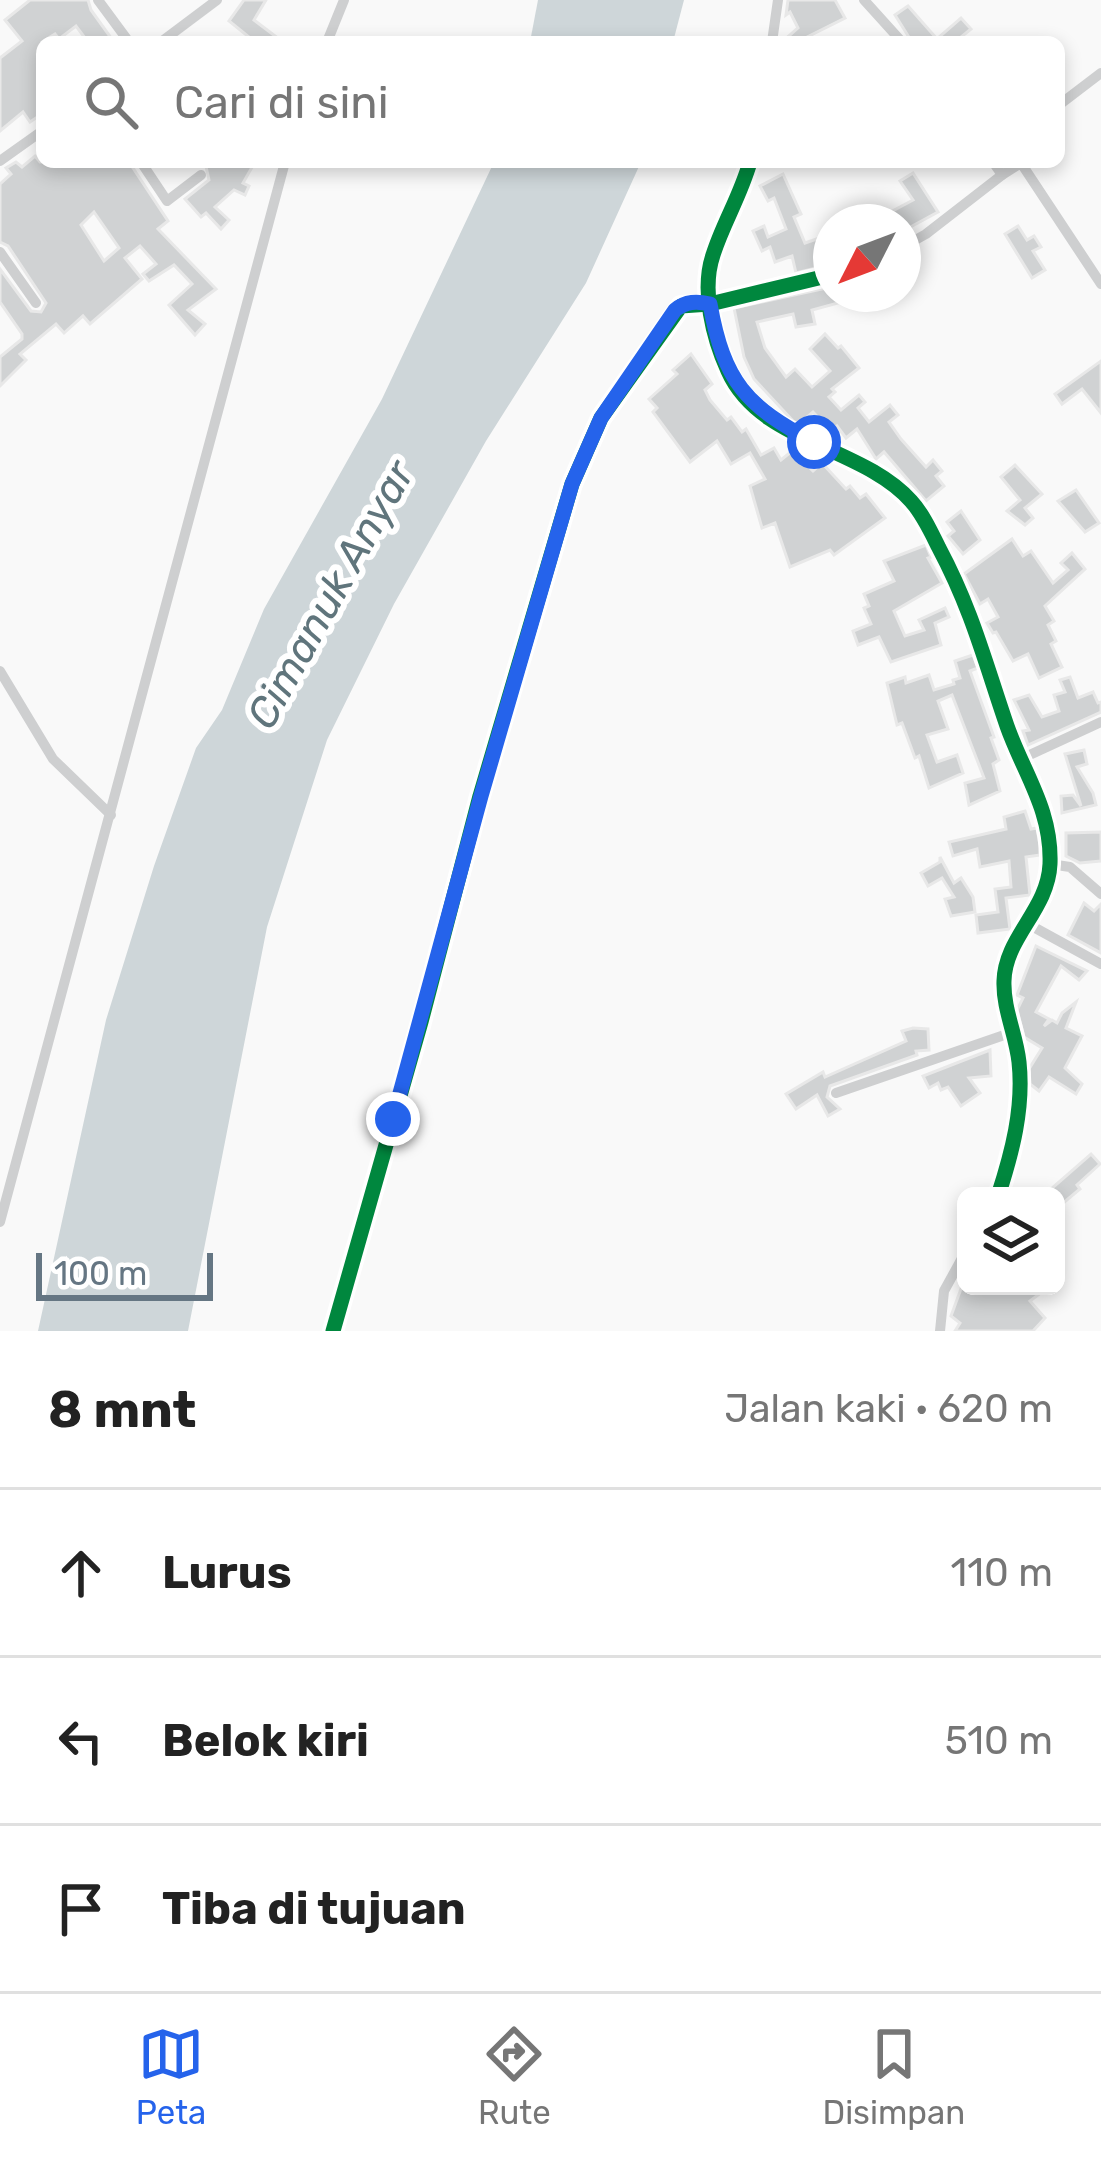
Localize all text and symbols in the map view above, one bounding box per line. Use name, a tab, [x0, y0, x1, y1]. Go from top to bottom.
search box	[36, 36, 1065, 168]
icon: search	[78, 69, 144, 135]
text: Cari di sini	[174, 76, 389, 129]
north arrow	[813, 204, 921, 312]
route start	[787, 415, 841, 469]
water label: Cimanuk Anyar	[237, 450, 426, 737]
route end	[366, 1092, 420, 1146]
map controls	[957, 1187, 1065, 1295]
button: layers	[957, 1187, 1065, 1295]
scale bar	[36, 1247, 213, 1300]
text: 100 m	[54, 1254, 147, 1293]
text: 8 mnt	[48, 1379, 196, 1440]
text: Jalan kaki · 620 m	[725, 1386, 1053, 1432]
icon: ahead	[48, 1540, 114, 1606]
text: Lurus	[162, 1546, 292, 1599]
text: 110 m	[951, 1550, 1053, 1596]
icon: left	[48, 1708, 114, 1774]
text: Belok kiri	[162, 1714, 369, 1767]
text: 510 m	[945, 1718, 1053, 1764]
icon: arrive	[48, 1876, 114, 1942]
text: Tiba di tujuan	[162, 1882, 466, 1935]
tab: Peta	[136, 2021, 206, 2132]
tab: Rute	[478, 2021, 551, 2132]
tab: Disimpan	[822, 2021, 965, 2132]

